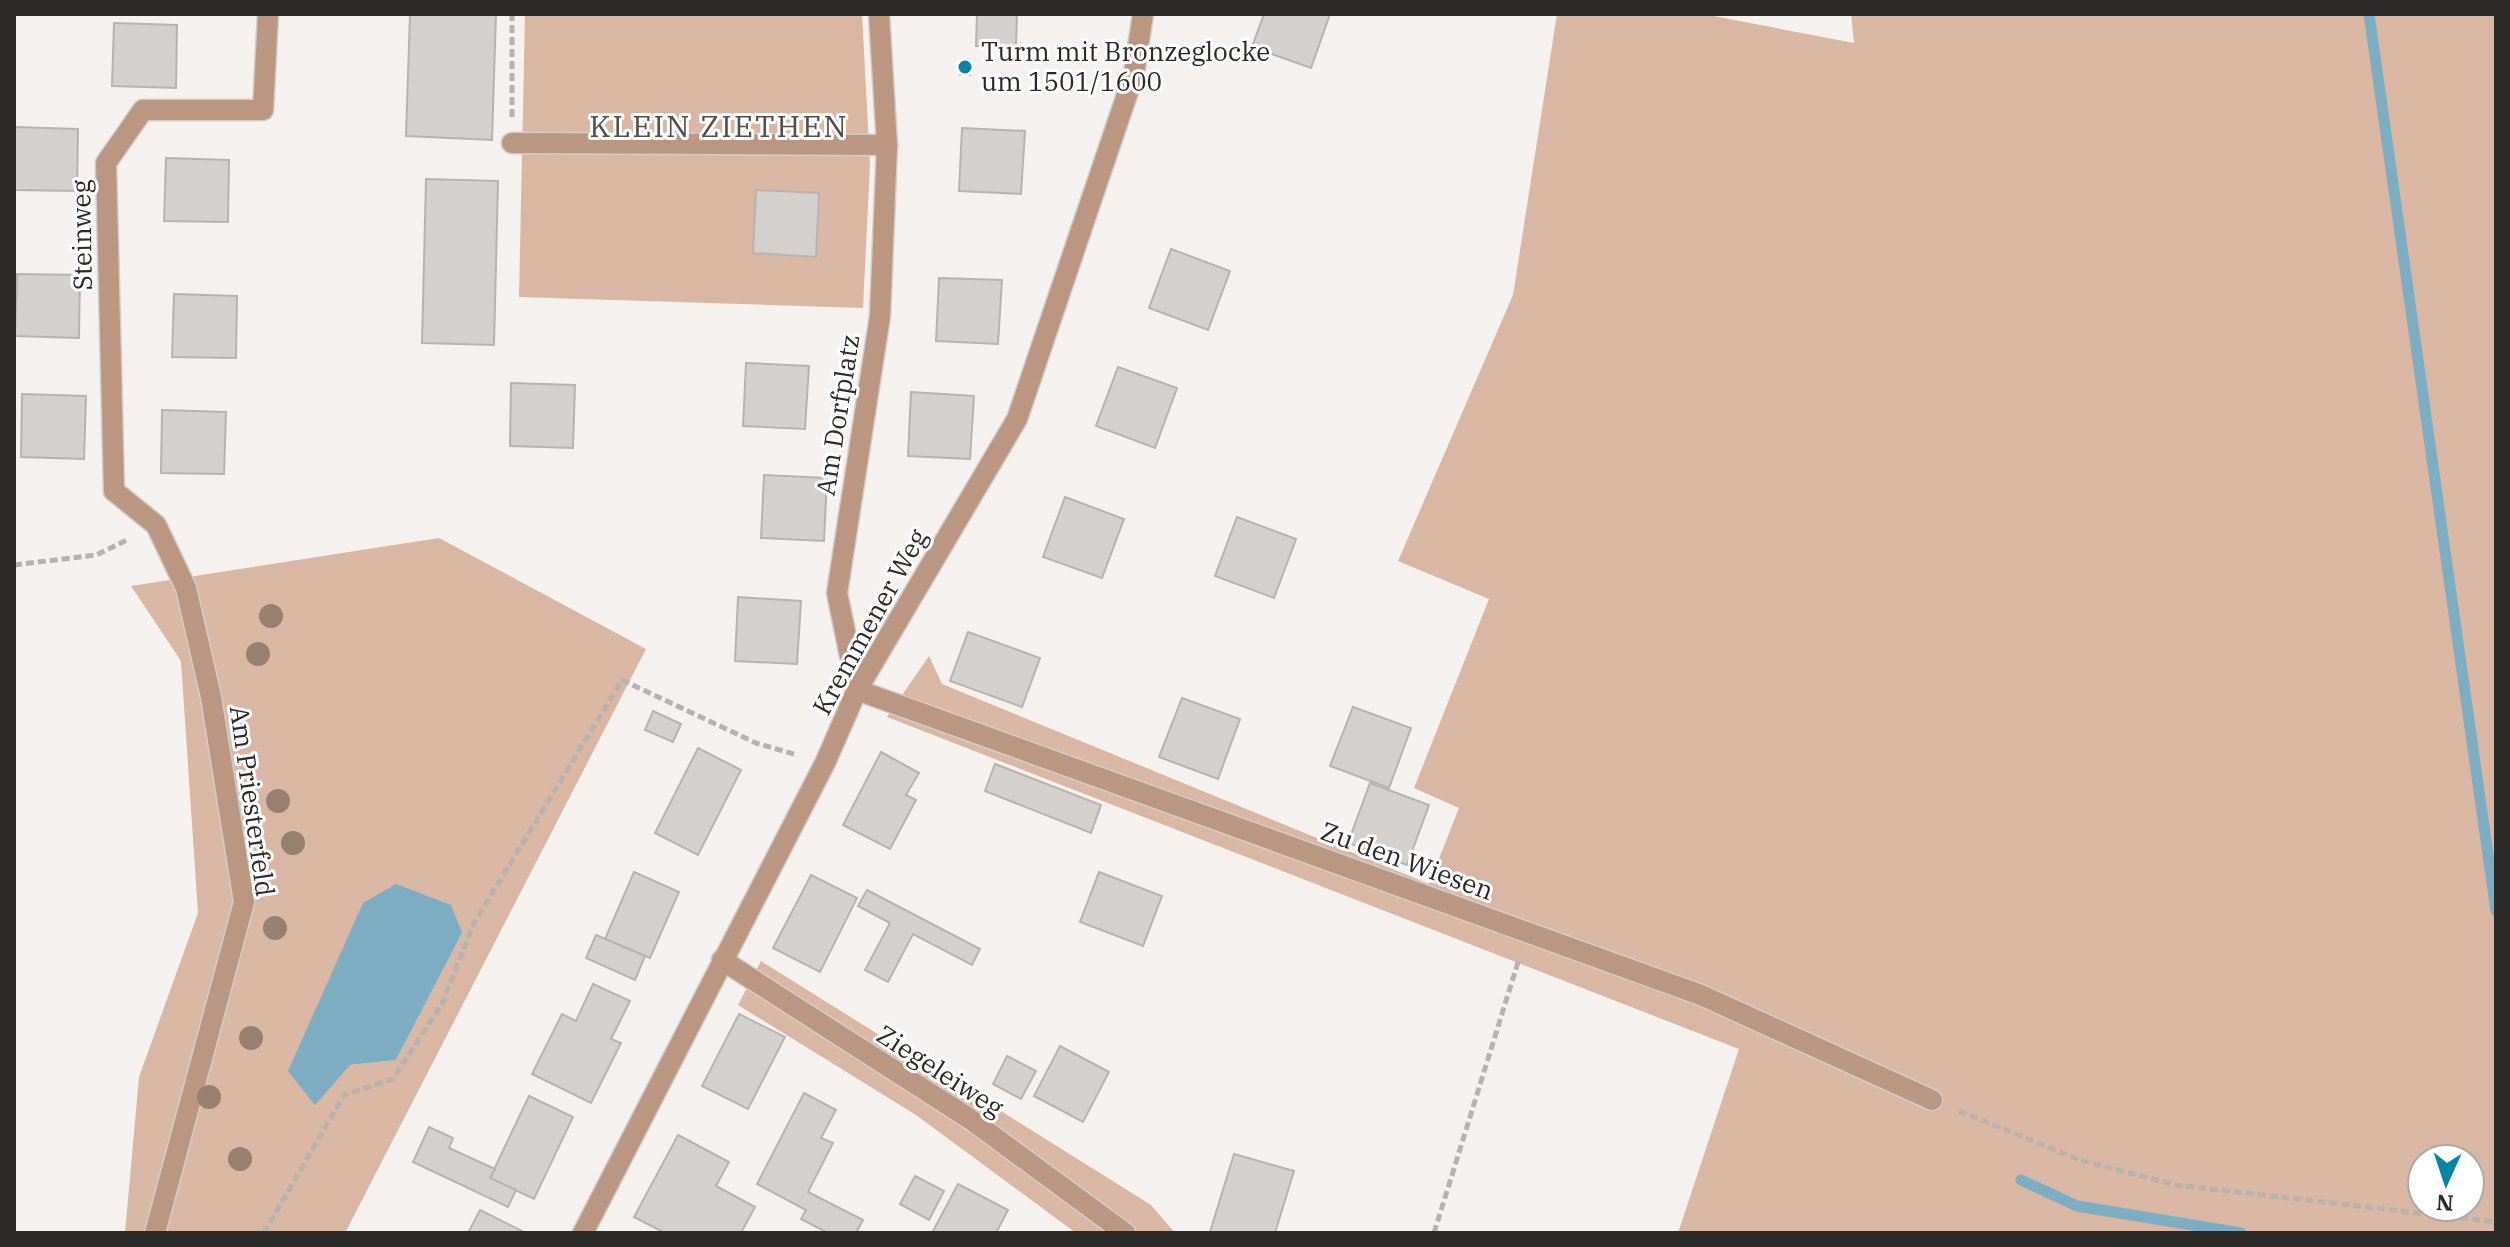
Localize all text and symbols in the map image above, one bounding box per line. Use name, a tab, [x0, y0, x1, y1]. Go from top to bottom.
place label: Turm mit Bronzeglocke um 1501/1600	[981, 34, 1270, 98]
marker: Turm mit Bronzeglocke um 1501/1600	[956, 58, 974, 76]
district label: KLEIN ZIETHEN	[589, 106, 849, 145]
street label: Steinweg	[63, 179, 99, 291]
street label: Am Dorfplatz	[808, 332, 867, 498]
street label: Kremmener Weg	[804, 523, 934, 720]
street label: Am Priesterfeld	[223, 703, 283, 898]
street label: Zu den Wiesen	[1316, 813, 1498, 907]
street label: Ziegeleiweg	[871, 1017, 1010, 1124]
north arrow	[2406, 1143, 2486, 1223]
text: N	[2435, 1189, 2454, 1218]

